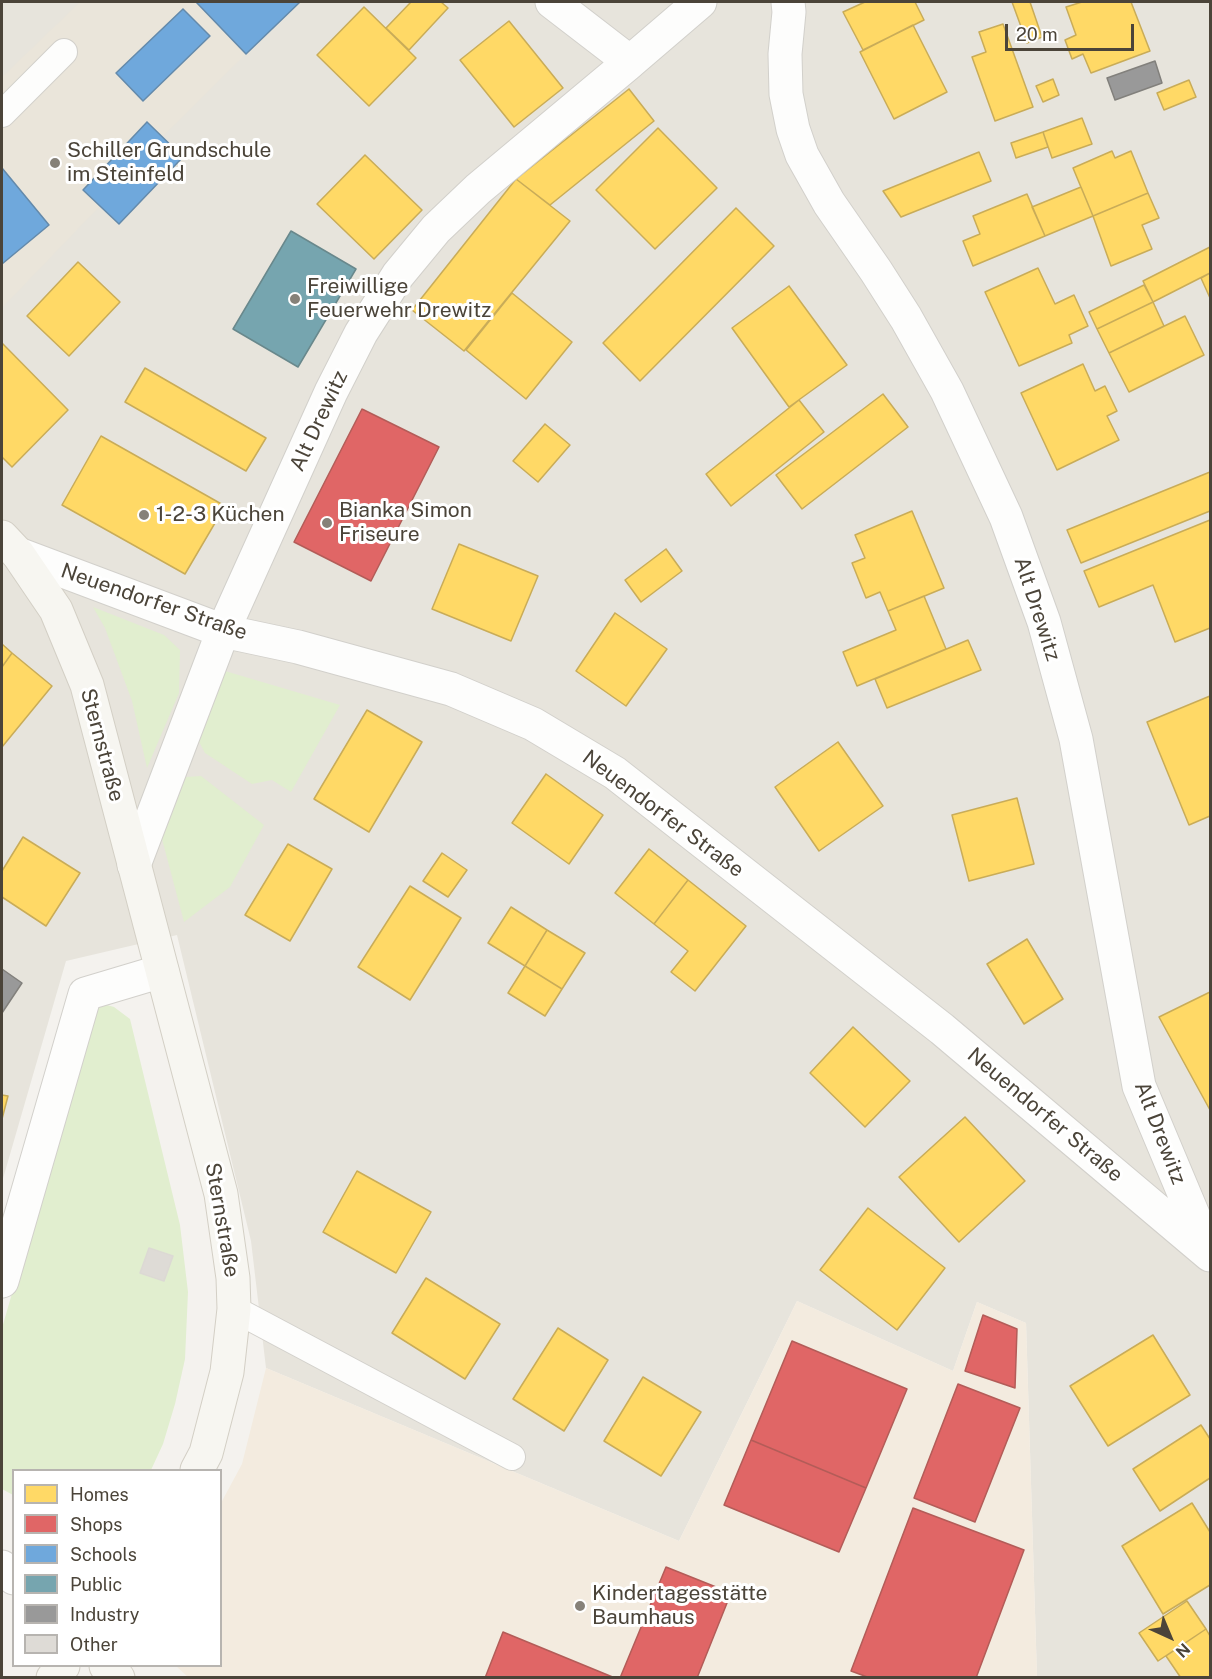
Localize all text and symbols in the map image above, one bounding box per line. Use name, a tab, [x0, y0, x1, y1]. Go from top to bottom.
scale bar	[1008, 12, 1137, 50]
text: 20 m	[1016, 24, 1058, 45]
place label: Schiller Grundschule im Steinfeld	[67, 138, 272, 188]
marker: Schiller Grundschule im Steinfeld	[48, 156, 62, 170]
place label: Freiwillige Feuerwehr Drewitz	[307, 274, 491, 324]
marker: Freiwillige Feuerwehr Drewitz	[288, 292, 302, 306]
street label: Alt Drewitz	[285, 367, 353, 475]
place label: Bianka Simon Friseure	[339, 498, 472, 548]
place label: 1-2-3 Küchen	[156, 502, 285, 528]
marker: 1-2-3 Küchen	[137, 508, 151, 522]
marker: Bianka Simon Friseure	[320, 516, 334, 530]
street label: Alt Drewitz	[1008, 554, 1066, 664]
street label: Neuendorfer Straße	[57, 558, 251, 646]
street label: Sternstraße	[75, 686, 129, 804]
street label: Neuendorfer Straße	[577, 745, 749, 883]
street label: Neuendorfer Straße	[962, 1043, 1128, 1187]
street label: Alt Drewitz	[1129, 1078, 1191, 1188]
street label: Sternstraße	[200, 1161, 244, 1279]
legend	[12, 1469, 222, 1667]
text: Homes	[70, 1484, 129, 1505]
text: Shops	[70, 1514, 122, 1535]
text: Schools	[70, 1544, 137, 1565]
text: Public	[70, 1574, 122, 1595]
place label: Kindertagesstätte Baumhaus	[592, 1581, 768, 1631]
marker: Kindertagesstätte Baumhaus	[573, 1599, 587, 1613]
text: Industry	[70, 1604, 139, 1625]
north arrow	[1140, 1607, 1200, 1667]
text: Other	[70, 1634, 118, 1655]
text: N	[1172, 1639, 1194, 1661]

